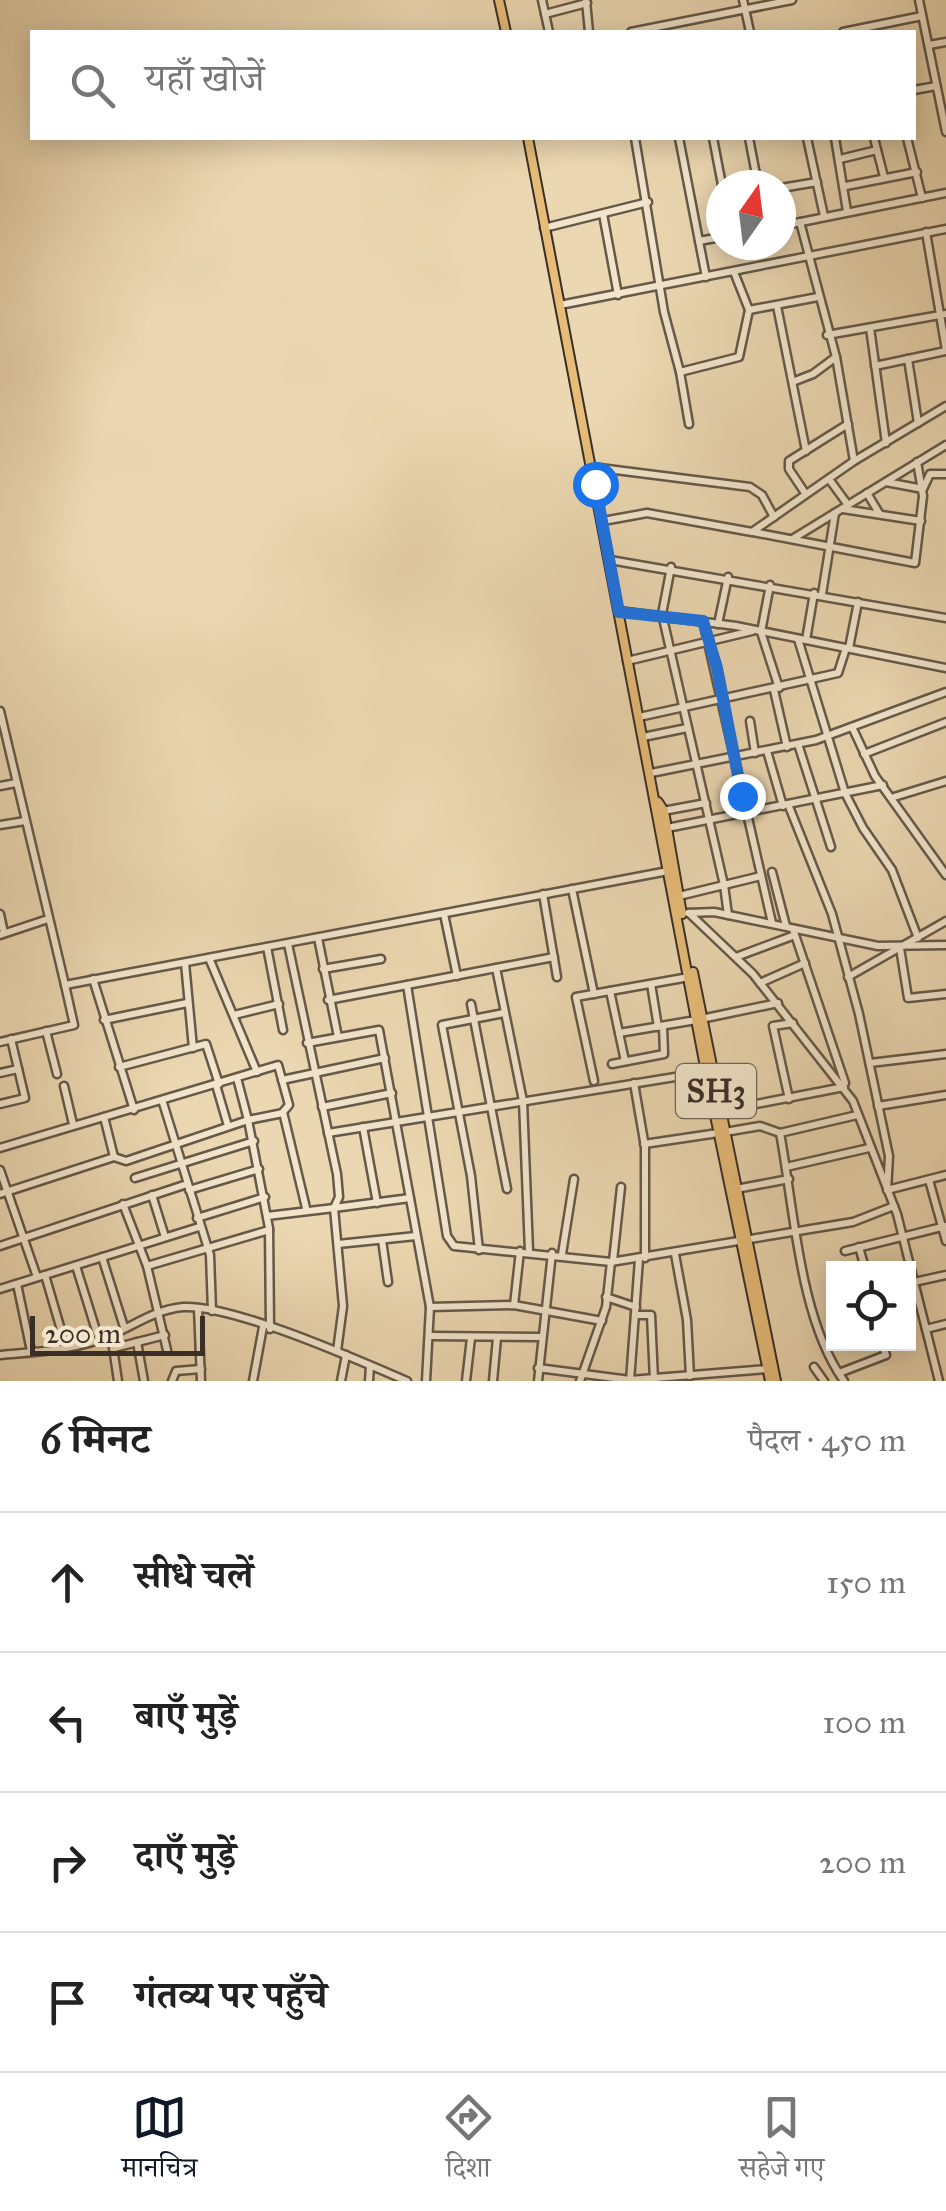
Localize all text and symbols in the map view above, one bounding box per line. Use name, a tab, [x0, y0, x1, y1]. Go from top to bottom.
search box	[30, 30, 916, 140]
text: यहाँ खोजें	[145, 55, 264, 101]
icon: search	[65, 58, 120, 113]
north arrow	[706, 170, 796, 260]
route start	[573, 462, 619, 508]
route end	[720, 774, 766, 820]
road number: SH3	[676, 1064, 756, 1118]
map controls	[826, 1261, 916, 1351]
button: locate	[826, 1261, 916, 1351]
scale bar	[30, 1311, 205, 1356]
text: 200 m	[45, 1316, 121, 1351]
text: 6 मिनट	[40, 1413, 150, 1465]
text: पैदल · 450 m	[748, 1421, 906, 1460]
text: सीधे चलें	[135, 1552, 253, 1598]
icon: ahead	[40, 1555, 95, 1610]
text: 150 m	[826, 1563, 906, 1602]
text: बाएँ मुड़ें	[135, 1692, 237, 1738]
icon: left	[40, 1695, 95, 1750]
text: 100 m	[822, 1703, 906, 1742]
text: दाएँ मुड़ें	[135, 1832, 236, 1878]
icon: right	[40, 1835, 95, 1890]
text: 200 m	[819, 1843, 906, 1882]
text: गंतव्य पर पहुँचे	[135, 1972, 327, 2018]
icon: arrive	[40, 1975, 95, 2030]
tab: मानचित्र	[122, 2090, 197, 2195]
tab: दिशा	[441, 2090, 496, 2195]
tab: सहेजे गए	[739, 2090, 824, 2195]

